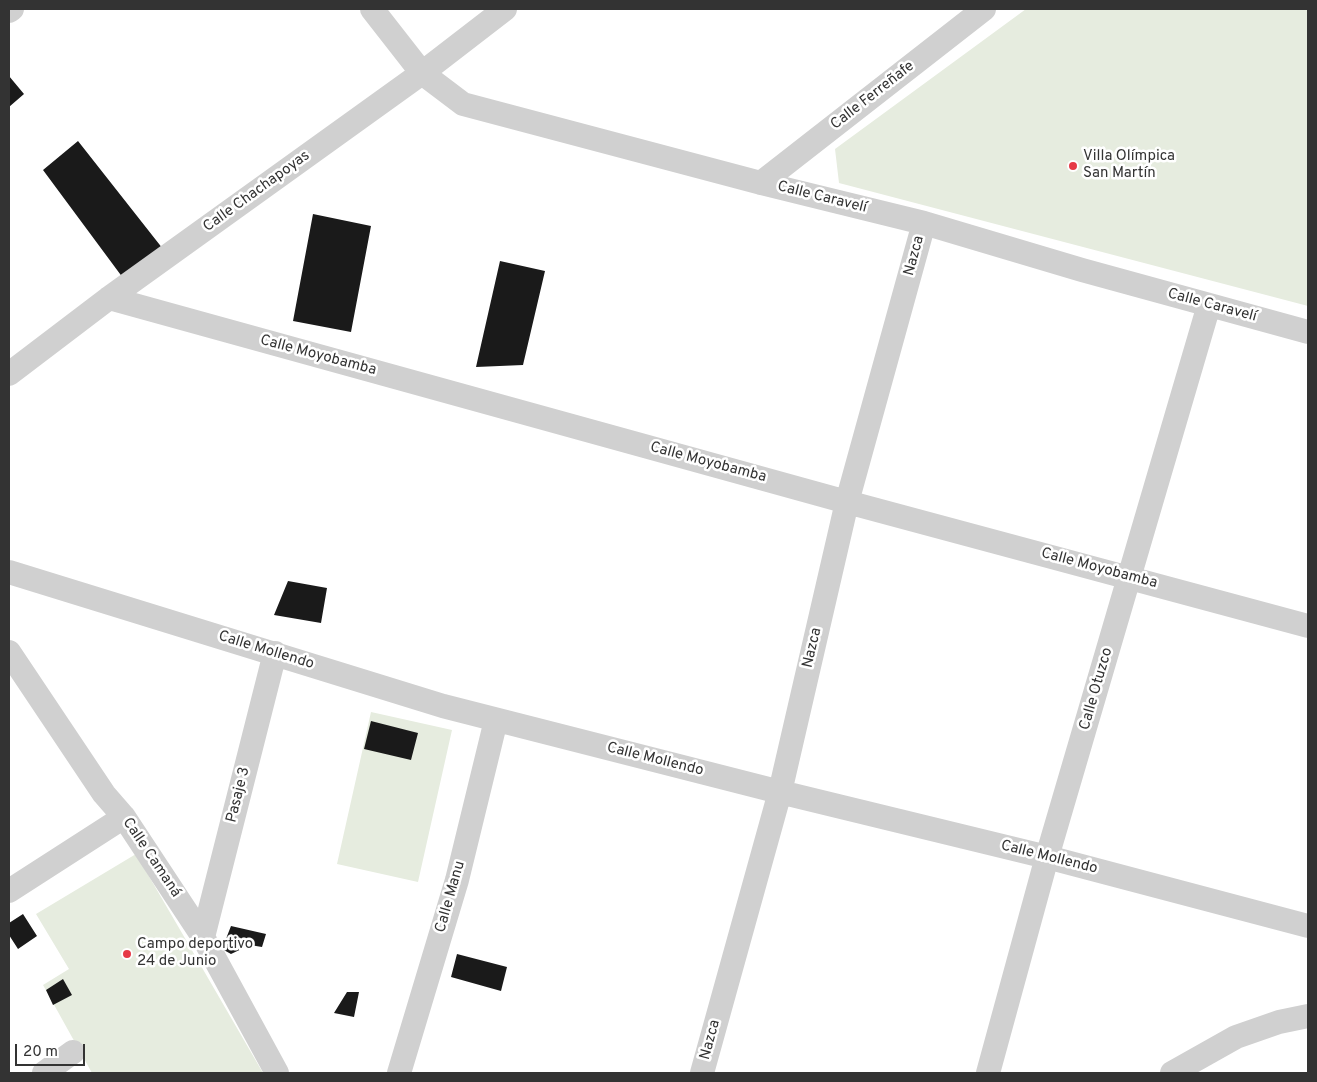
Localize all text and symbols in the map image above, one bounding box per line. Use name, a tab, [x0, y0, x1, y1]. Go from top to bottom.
street label: Calle Ferreñafe	[828, 58, 918, 134]
street label: Calle Chachapoyas	[200, 147, 314, 237]
place label: Villa Olímpica San Martín	[1083, 148, 1175, 183]
marker: Villa Olímpica San Martín	[1067, 160, 1079, 172]
street label: Calle Caravelí	[775, 178, 869, 218]
street label: Nazca	[901, 234, 929, 278]
street label: Calle Caravelí	[1165, 285, 1259, 327]
street label: Calle Moyobamba	[258, 332, 378, 380]
street label: Calle Moyobamba	[648, 439, 768, 487]
street label: Calle Moyobamba	[1039, 545, 1159, 593]
street label: Nazca	[800, 626, 826, 670]
street label: Calle Mollendo	[216, 628, 316, 674]
street label: Calle Otuzco	[1077, 646, 1117, 732]
street label: Calle Mollendo	[605, 739, 705, 781]
street label: Pasaje 3	[223, 765, 255, 825]
street label: Calle Camaná	[118, 815, 184, 901]
street label: Calle Mollendo	[999, 837, 1099, 879]
street label: Calle Manu	[432, 859, 470, 935]
place label: Campo deportivo 24 de Junio	[137, 936, 253, 971]
marker: Campo deportivo 24 de Junio	[121, 948, 133, 960]
street label: Nazca	[697, 1018, 725, 1062]
scale bar	[18, 1034, 88, 1066]
text: 20 m	[23, 1043, 58, 1062]

